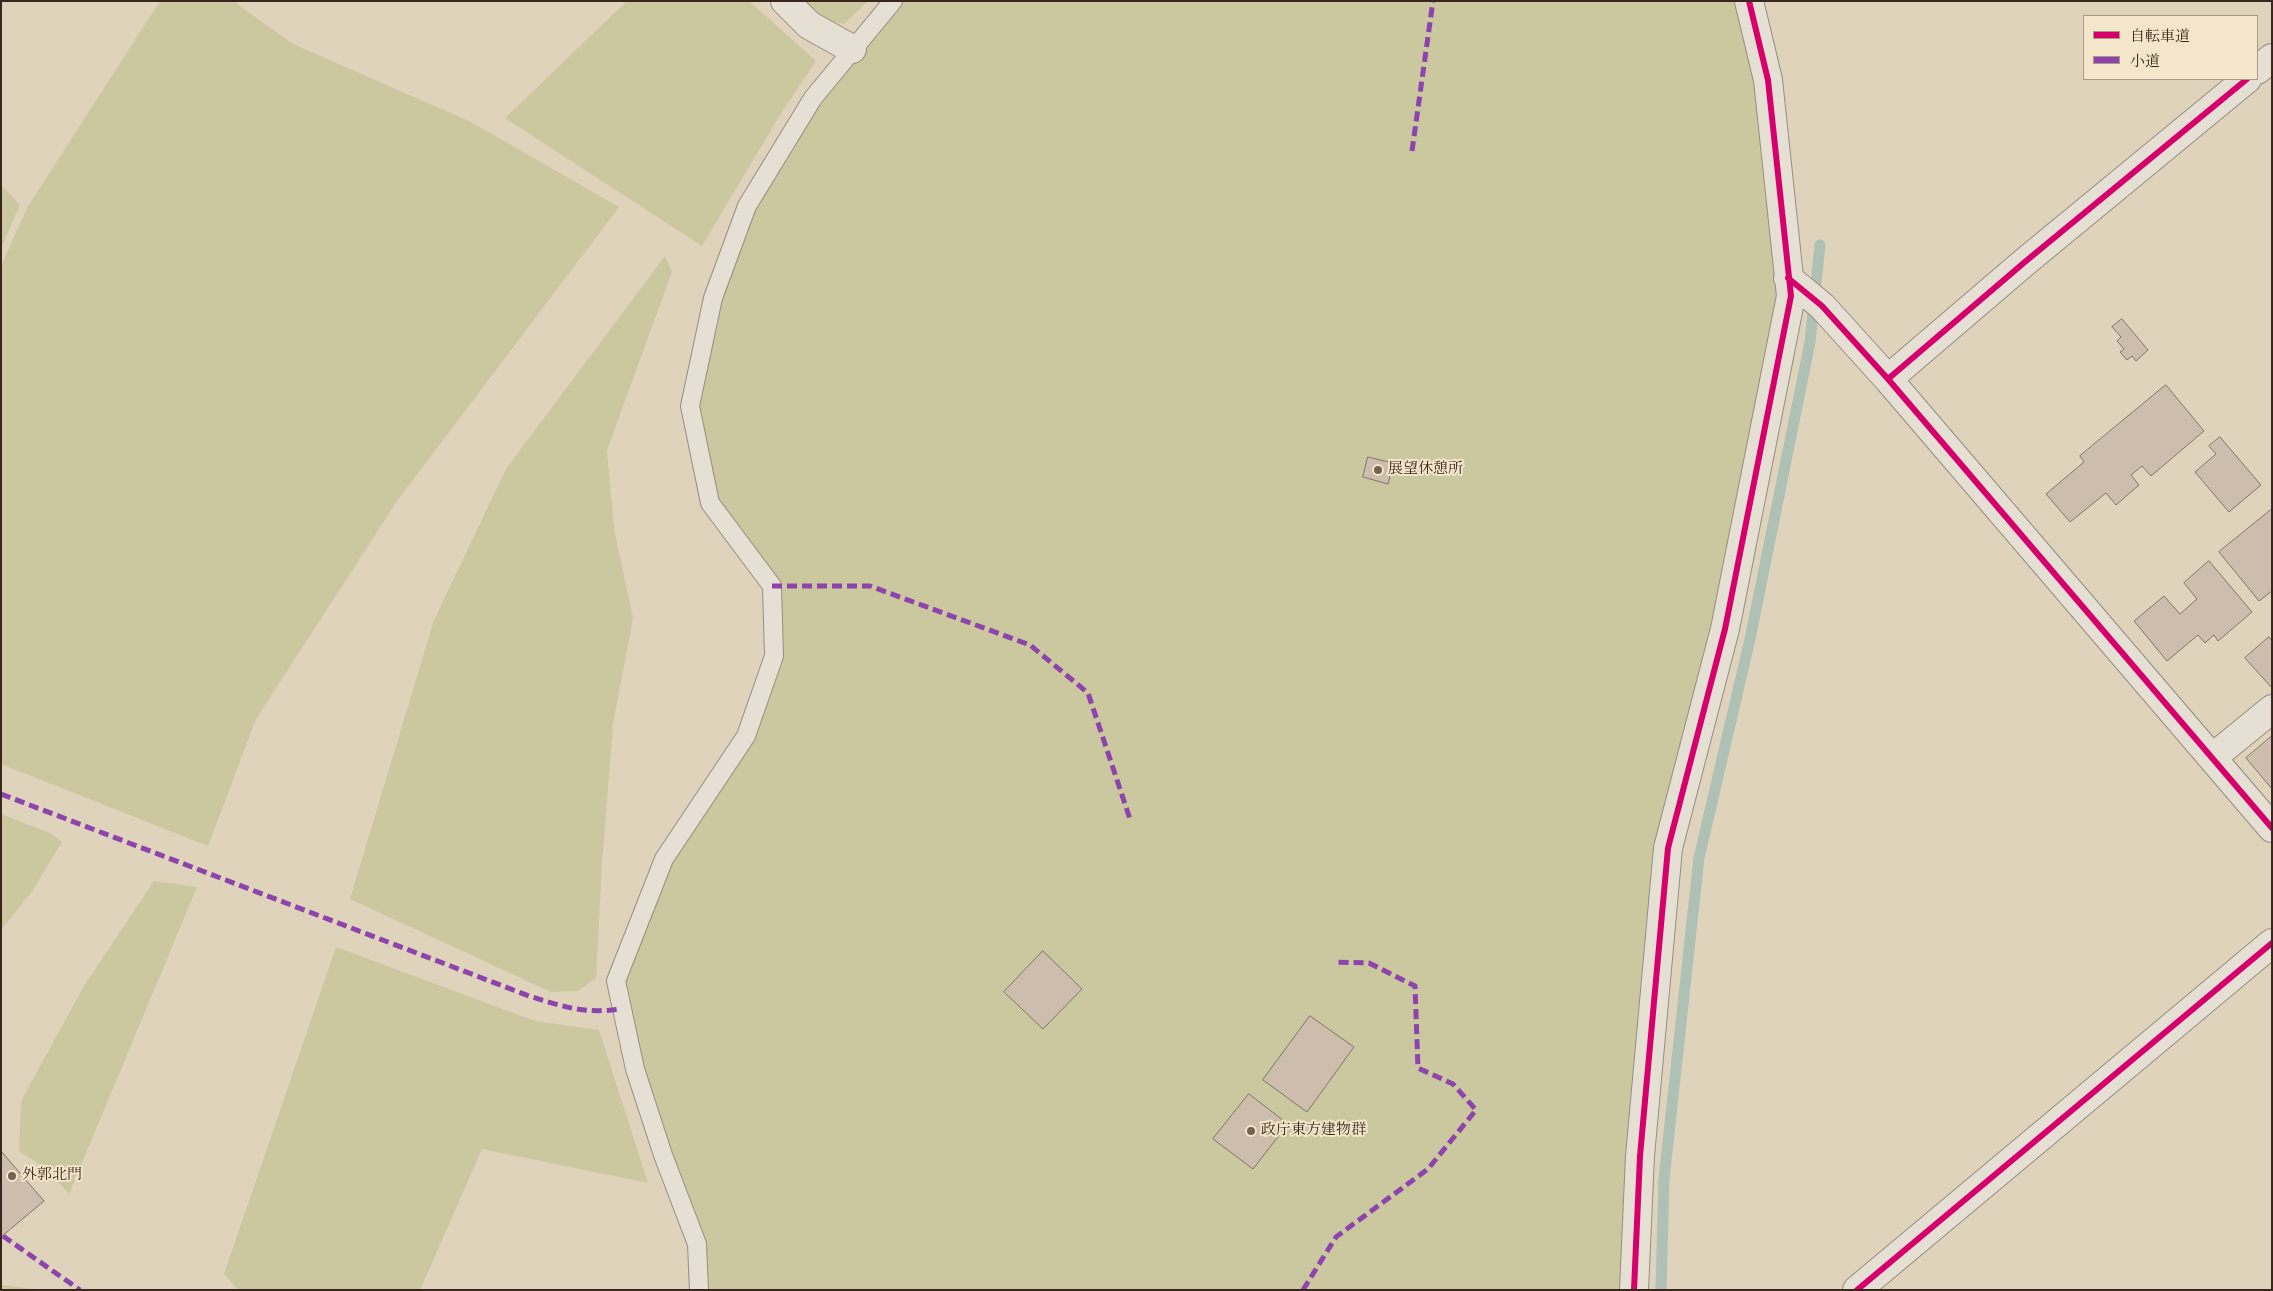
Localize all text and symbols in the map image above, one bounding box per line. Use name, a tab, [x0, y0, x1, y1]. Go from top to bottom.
legend	[2083, 15, 2258, 80]
text: 自転車道	[2130, 27, 2190, 46]
text: 小道	[2130, 52, 2160, 71]
place label: 展望休憩所	[1388, 461, 1463, 479]
marker: 展望休憩所	[1372, 464, 1384, 476]
place label: 政庁東方建物群	[1261, 1122, 1366, 1140]
marker: 政庁東方建物群	[1245, 1125, 1257, 1137]
place label: 外郭北門	[22, 1167, 82, 1185]
marker: 外郭北門	[6, 1170, 18, 1182]

